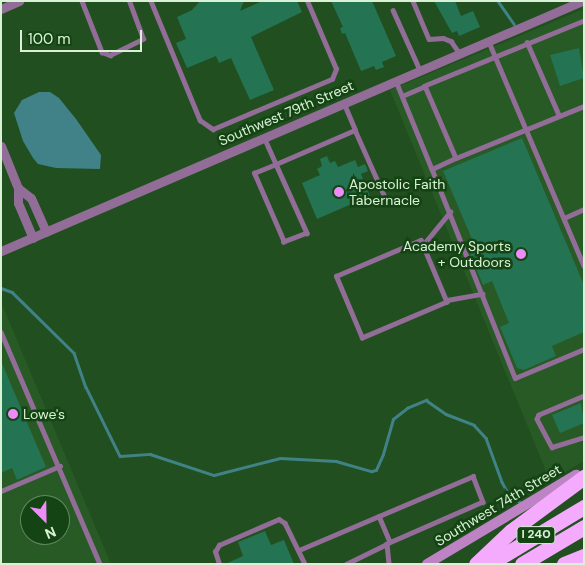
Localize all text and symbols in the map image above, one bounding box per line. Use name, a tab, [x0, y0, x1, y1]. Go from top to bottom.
scale bar	[22, 20, 145, 52]
text: 100 m	[28, 29, 71, 49]
street label: Southwest 79th Street	[216, 77, 356, 149]
place label: Apostolic Faith Tabernacle	[349, 176, 445, 208]
marker: Apostolic Faith Tabernacle	[333, 186, 345, 198]
place label: Academy Sports + Outdoors	[403, 238, 511, 270]
marker: Academy Sports + Outdoors	[515, 248, 527, 260]
place label: Lowe's	[23, 406, 65, 422]
marker: Lowe's	[7, 408, 19, 420]
street label: Southwest 74th Street	[432, 461, 564, 549]
north arrow	[20, 495, 70, 545]
text: N	[42, 523, 59, 543]
road number: I 240	[516, 526, 556, 544]

